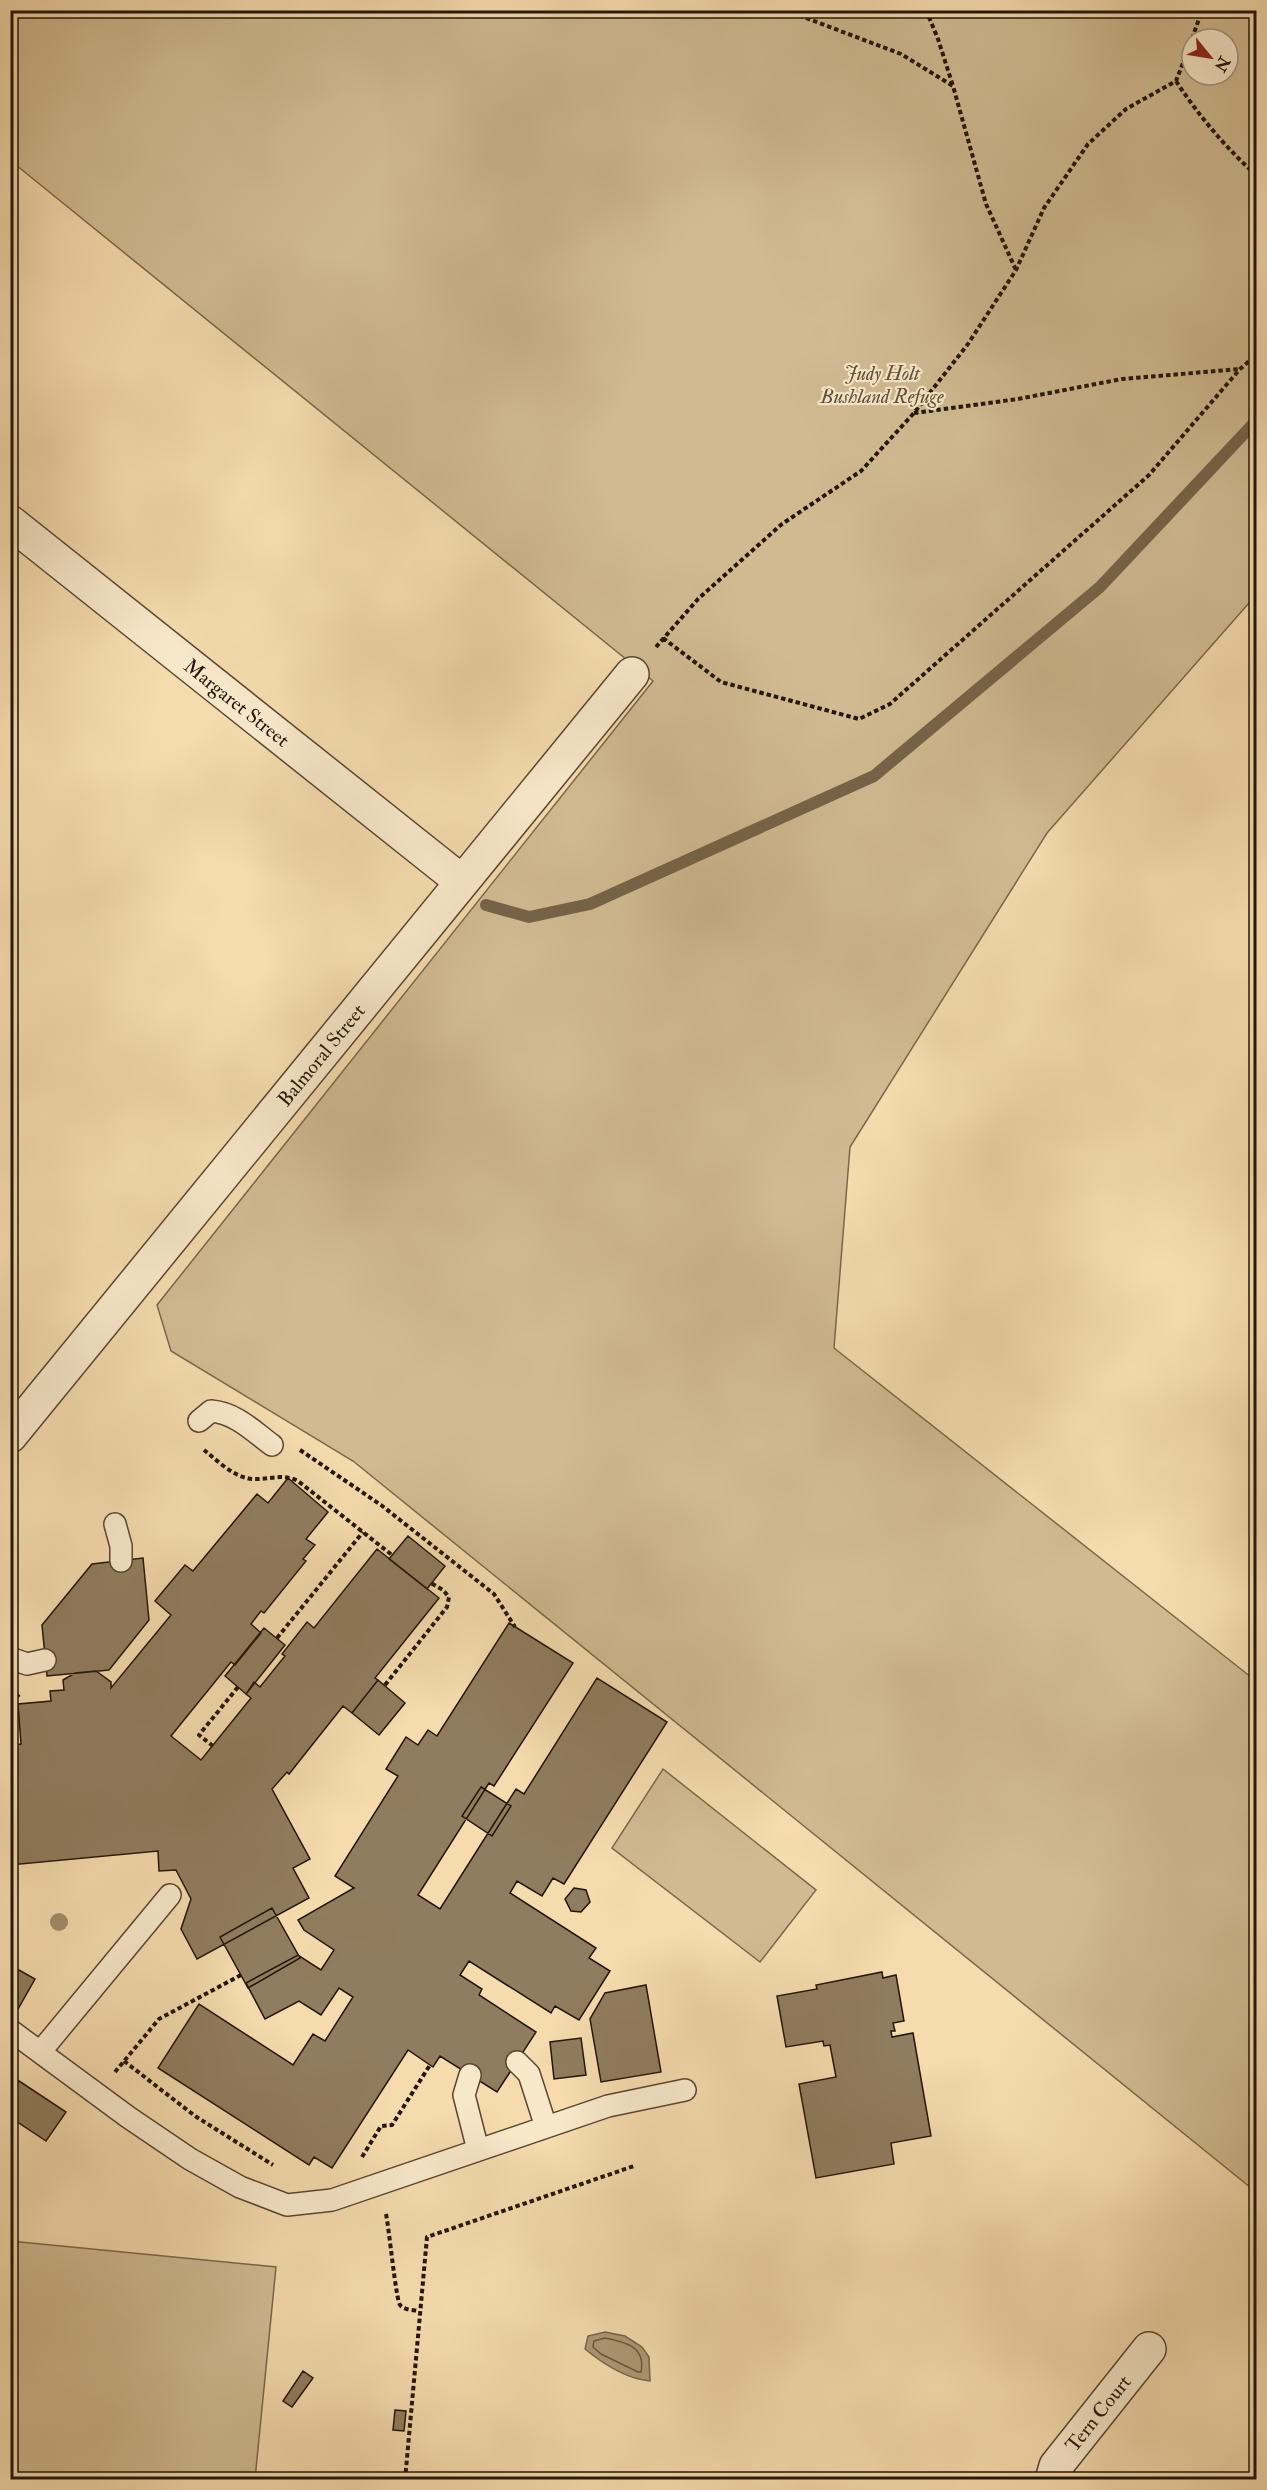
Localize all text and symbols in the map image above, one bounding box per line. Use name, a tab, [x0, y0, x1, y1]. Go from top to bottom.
north arrow	[1180, 27, 1240, 87]
text: N	[1210, 52, 1235, 76]
park label: Judy Holt Bushland Refuge	[819, 361, 944, 409]
street label: Margaret Street	[179, 653, 295, 752]
street label: Balmoral Street	[272, 998, 371, 1111]
street label: Tern Court	[1060, 2369, 1136, 2457]

